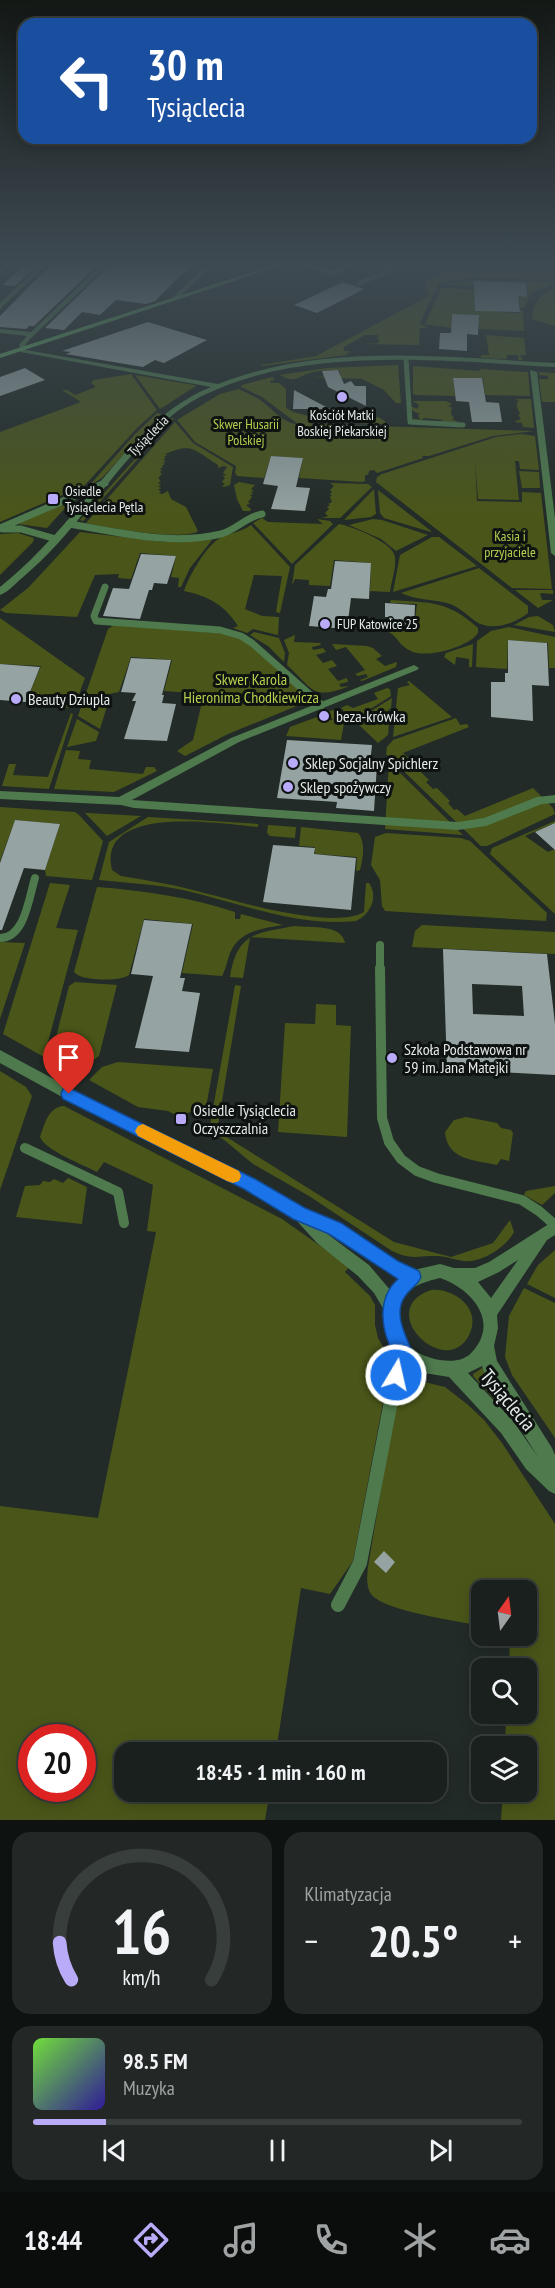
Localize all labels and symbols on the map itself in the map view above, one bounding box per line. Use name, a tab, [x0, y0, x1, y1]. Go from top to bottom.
marker: Kościół Matki Boskiej Piekarskiej	[335, 390, 349, 404]
place label: Kościół Matki Boskiej Piekarskiej	[297, 406, 387, 440]
street label: Tysiąclecia	[124, 411, 172, 461]
park label: Skwer Husarii Polskiej	[213, 415, 279, 449]
place label: Osiedle Tysiąclecia Pętla	[65, 482, 143, 516]
marker: Osiedle Tysiąclecia Pętla	[46, 492, 60, 506]
park label: Kasia i przyjaciele	[484, 527, 536, 561]
place label: FUP Katowice 25	[337, 615, 418, 633]
marker: FUP Katowice 25	[318, 617, 332, 631]
park label: Skwer Karola Hieronima Chodkiewicza	[183, 669, 319, 707]
place label: Beauty Dziupla	[28, 689, 110, 709]
marker: Beauty Dziupla	[9, 692, 23, 706]
place label: beza-krówka	[336, 706, 406, 726]
marker: beza-krówka	[317, 709, 331, 723]
place label: Sklep Socjalny Spichlerz	[305, 753, 438, 773]
marker: Sklep Socjalny Spichlerz	[286, 756, 300, 770]
place label: Sklep spożywczy	[300, 777, 391, 797]
marker: Sklep spożywczy	[281, 780, 295, 794]
pin	[43, 1032, 94, 1094]
place label: Szkoła Podstawowa nr 59 im. Jana Matejki	[404, 1039, 527, 1077]
marker: Szkoła Podstawowa nr 59 im. Jana Matejki	[385, 1051, 399, 1065]
place label: Osiedle Tysiąclecia Oczyszczalnia	[193, 1100, 296, 1138]
marker: Osiedle Tysiąclecia Oczyszczalnia	[174, 1112, 188, 1126]
position arrow	[364, 1343, 428, 1407]
street label: Tysiąclecia	[475, 1364, 541, 1436]
north arrow	[471, 1580, 537, 1646]
speed limit sign: 20	[18, 1724, 96, 1802]

